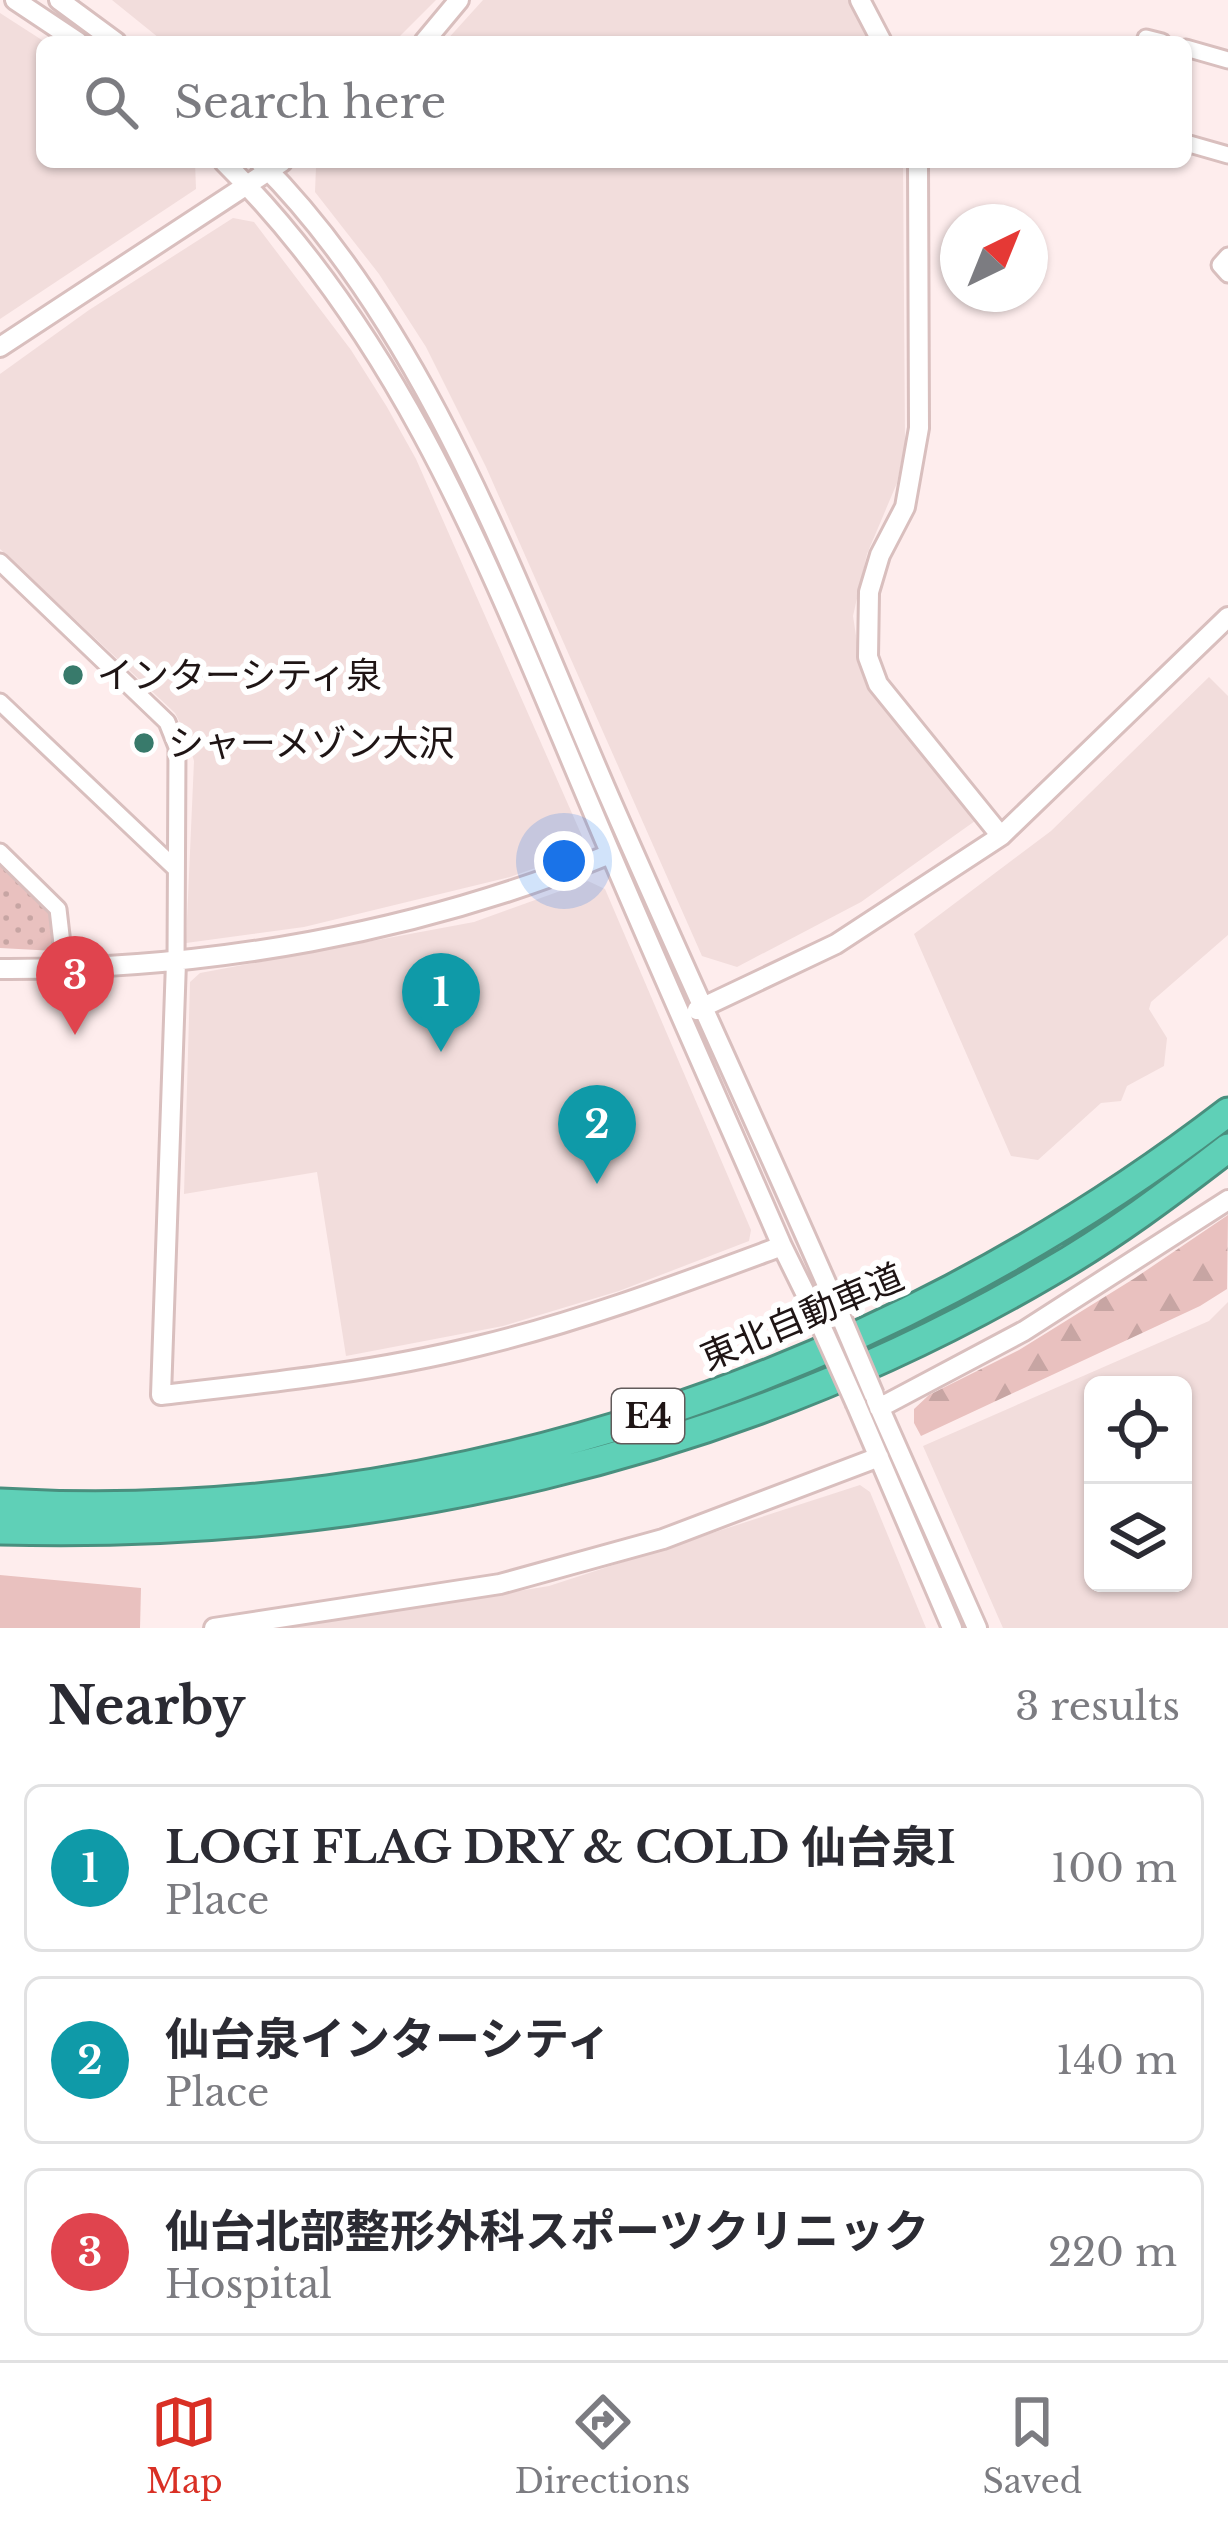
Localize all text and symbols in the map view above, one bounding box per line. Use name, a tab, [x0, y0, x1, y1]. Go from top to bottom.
search box	[36, 36, 1192, 168]
icon: search	[78, 69, 144, 135]
text: Search here	[174, 74, 446, 130]
north arrow	[940, 204, 1048, 312]
place label: インターシティ泉	[97, 653, 382, 698]
marker: インターシティ泉	[60, 662, 86, 688]
place label: シャーメゾン大沢	[168, 721, 455, 766]
marker: シャーメゾン大沢	[131, 730, 157, 756]
your location	[534, 831, 594, 891]
pin: 3	[36, 936, 114, 1035]
pin: 1	[402, 953, 480, 1052]
pin: 2	[558, 1085, 636, 1184]
street label: 東北自動車道	[694, 1254, 910, 1380]
map controls	[1084, 1376, 1192, 1592]
button: locate	[1084, 1376, 1192, 1484]
road number: E4	[612, 1389, 684, 1443]
button: layers	[1084, 1484, 1192, 1592]
text: Nearby	[48, 1675, 245, 1738]
text: 3 results	[1015, 1682, 1180, 1731]
text: LOGI FLAG DRY & COLD 仙台泉I	[165, 1819, 956, 1875]
text: 1	[81, 1844, 99, 1893]
text: 100 m	[1051, 1844, 1177, 1893]
text: Place	[165, 1876, 269, 1925]
text: 仙台泉インターシティ	[165, 2011, 611, 2067]
text: 2	[77, 2036, 103, 2085]
text: 140 m	[1056, 2036, 1177, 2085]
text: Place	[165, 2068, 269, 2117]
text: 仙台北部整形外科スポーツクリニック	[165, 2203, 929, 2259]
text: 3	[78, 2228, 102, 2277]
text: 220 m	[1048, 2228, 1177, 2277]
text: Hospital	[165, 2260, 332, 2309]
tab: Map	[146, 2389, 223, 2502]
tab: Directions	[515, 2389, 690, 2502]
tab: Saved	[982, 2389, 1082, 2502]

